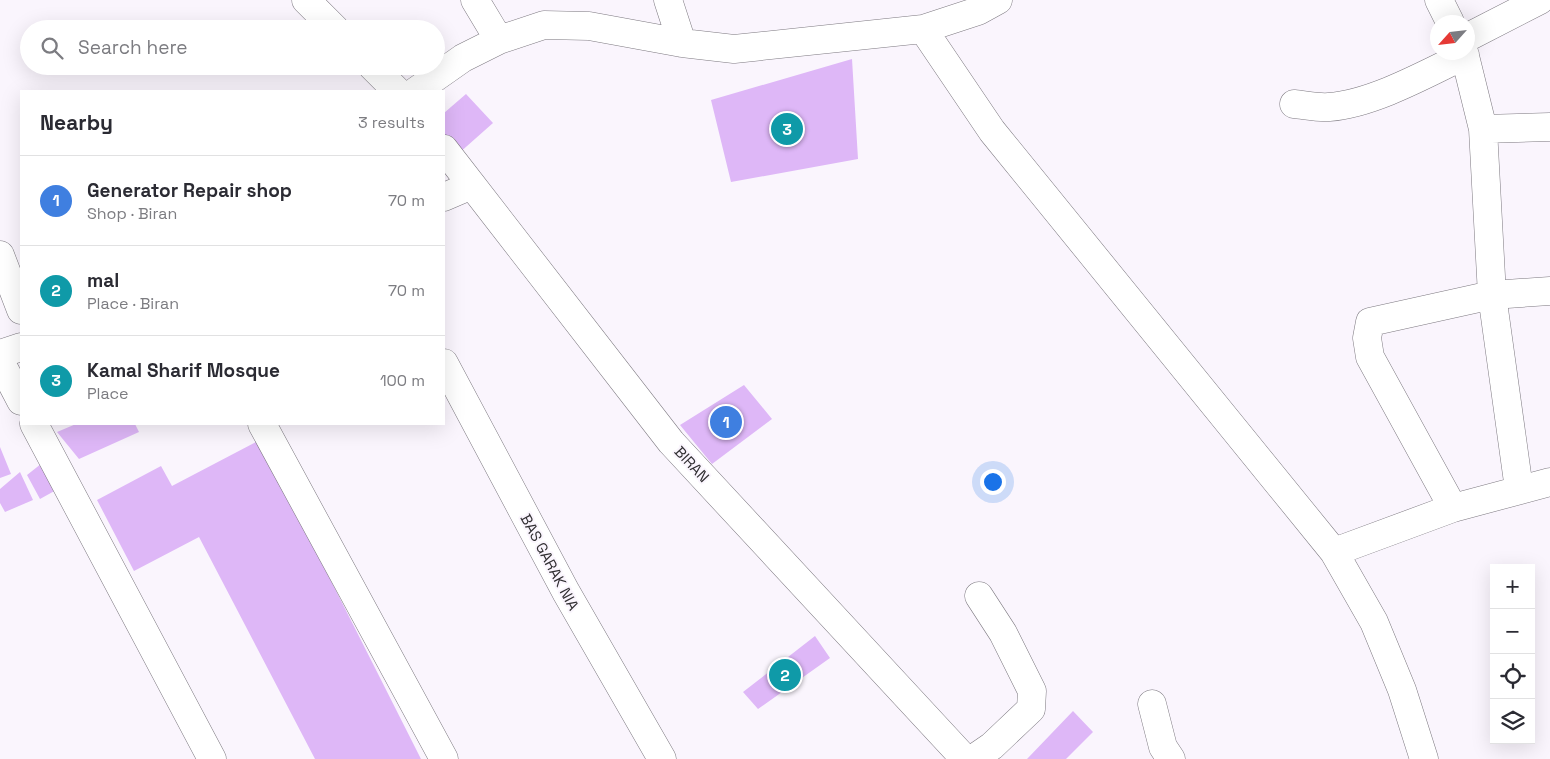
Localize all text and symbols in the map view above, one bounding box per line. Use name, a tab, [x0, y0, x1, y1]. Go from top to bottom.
north arrow	[1430, 15, 1475, 60]
search box	[20, 20, 445, 75]
icon: search	[38, 34, 66, 62]
text: Search here	[78, 35, 188, 60]
text: Nearby	[40, 109, 113, 136]
pin: 3	[771, 110, 803, 148]
text: 3 results	[358, 112, 425, 133]
text: Generator Repair shop	[87, 178, 292, 203]
text: 1	[52, 190, 60, 211]
text: 70 m	[388, 190, 425, 211]
text: Shop · Biran	[87, 203, 177, 224]
text: mal	[87, 268, 119, 293]
text: 2	[51, 280, 61, 301]
text: 70 m	[388, 280, 425, 301]
text: Place · Biran	[87, 293, 179, 314]
text: Kamal Sharif Mosque	[87, 358, 280, 383]
text: 3	[51, 370, 61, 391]
text: 100 m	[380, 370, 425, 391]
text: Place	[87, 383, 129, 404]
pin: 1	[710, 403, 742, 441]
street label: BIRAN	[671, 442, 713, 486]
your location	[980, 469, 1006, 495]
street label: BAS GARAK NIA	[517, 510, 584, 614]
map controls	[1490, 564, 1535, 744]
button: +	[1490, 564, 1535, 609]
button: −	[1490, 609, 1535, 654]
button: locate	[1490, 654, 1535, 699]
pin: 2	[769, 656, 801, 694]
button: layers	[1490, 699, 1535, 744]

